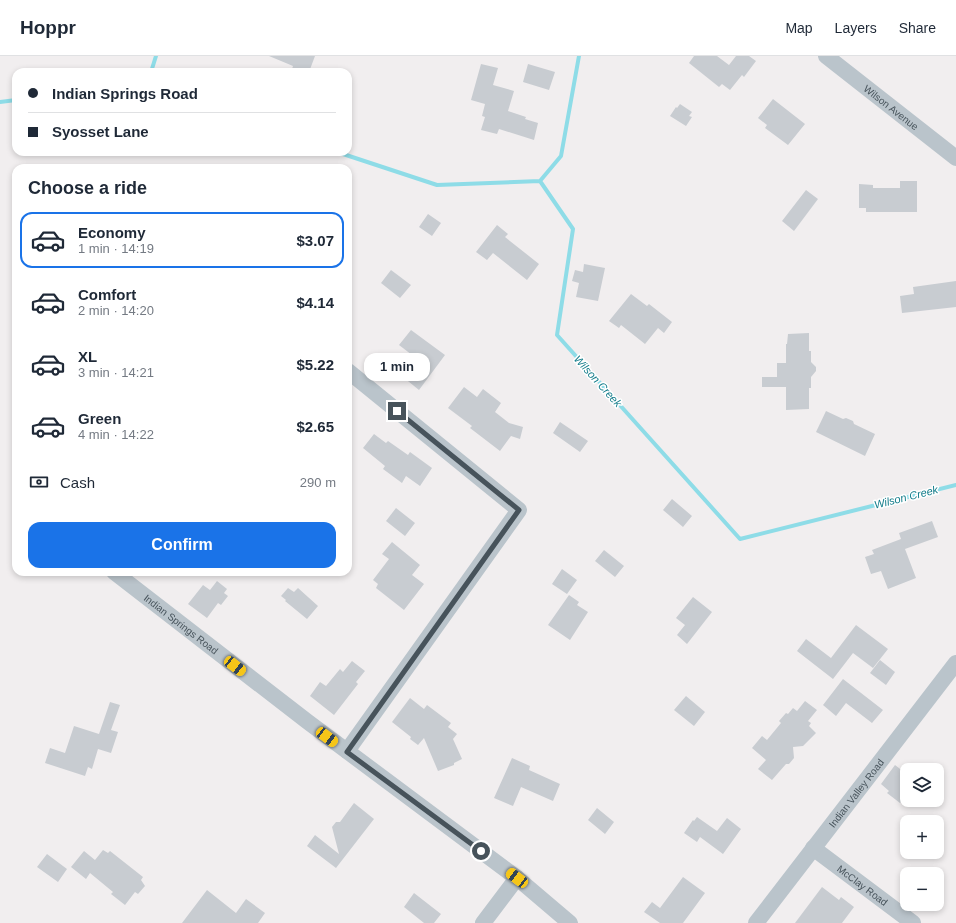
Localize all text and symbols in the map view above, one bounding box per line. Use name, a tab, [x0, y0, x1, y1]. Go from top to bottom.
text: Hoppr	[20, 17, 76, 38]
text: Map	[785, 20, 813, 36]
text: Layers	[835, 20, 877, 36]
text: Share	[899, 20, 936, 36]
street label: Wilson Avenue	[862, 83, 921, 133]
text: Indian Springs Road	[52, 85, 198, 102]
text: Syosset Lane	[52, 123, 149, 140]
text: Choose a ride	[28, 178, 147, 198]
icon: car	[30, 222, 66, 258]
text: Economy	[78, 224, 146, 241]
text: $3.07	[296, 232, 334, 249]
text: 1 min · 14:19	[78, 241, 154, 256]
icon: car	[30, 284, 66, 320]
text: Comfort	[78, 286, 136, 303]
text: $4.14	[296, 294, 334, 311]
text: 2 min · 14:20	[78, 303, 154, 318]
icon: car	[30, 346, 66, 382]
text: XL	[78, 348, 97, 365]
callout: 1 min	[364, 353, 430, 381]
water label: Wilson Creek	[572, 353, 625, 410]
text: $5.22	[296, 356, 334, 373]
text: 1 min	[380, 359, 414, 374]
text: 3 min · 14:21	[78, 365, 154, 380]
route end	[388, 402, 406, 420]
icon: car	[30, 408, 66, 444]
text: Green	[78, 410, 121, 427]
text: $2.65	[296, 418, 334, 435]
text: 4 min · 14:22	[78, 427, 154, 442]
icon: cash	[28, 471, 50, 493]
text: Cash	[60, 474, 95, 491]
text: 290 m	[300, 475, 336, 490]
water label: Wilson Creek	[873, 483, 940, 511]
button: Confirm	[28, 522, 336, 568]
street label: Indian Springs Road	[142, 592, 220, 656]
car	[222, 654, 248, 678]
car	[314, 725, 340, 749]
street label: Indian Valley Road	[827, 757, 886, 830]
map controls	[900, 763, 944, 911]
button: layers	[900, 763, 944, 807]
button: +	[900, 815, 944, 859]
route start	[472, 842, 490, 860]
street label: McClay Road	[835, 863, 890, 908]
car	[504, 866, 530, 890]
button: −	[900, 867, 944, 911]

